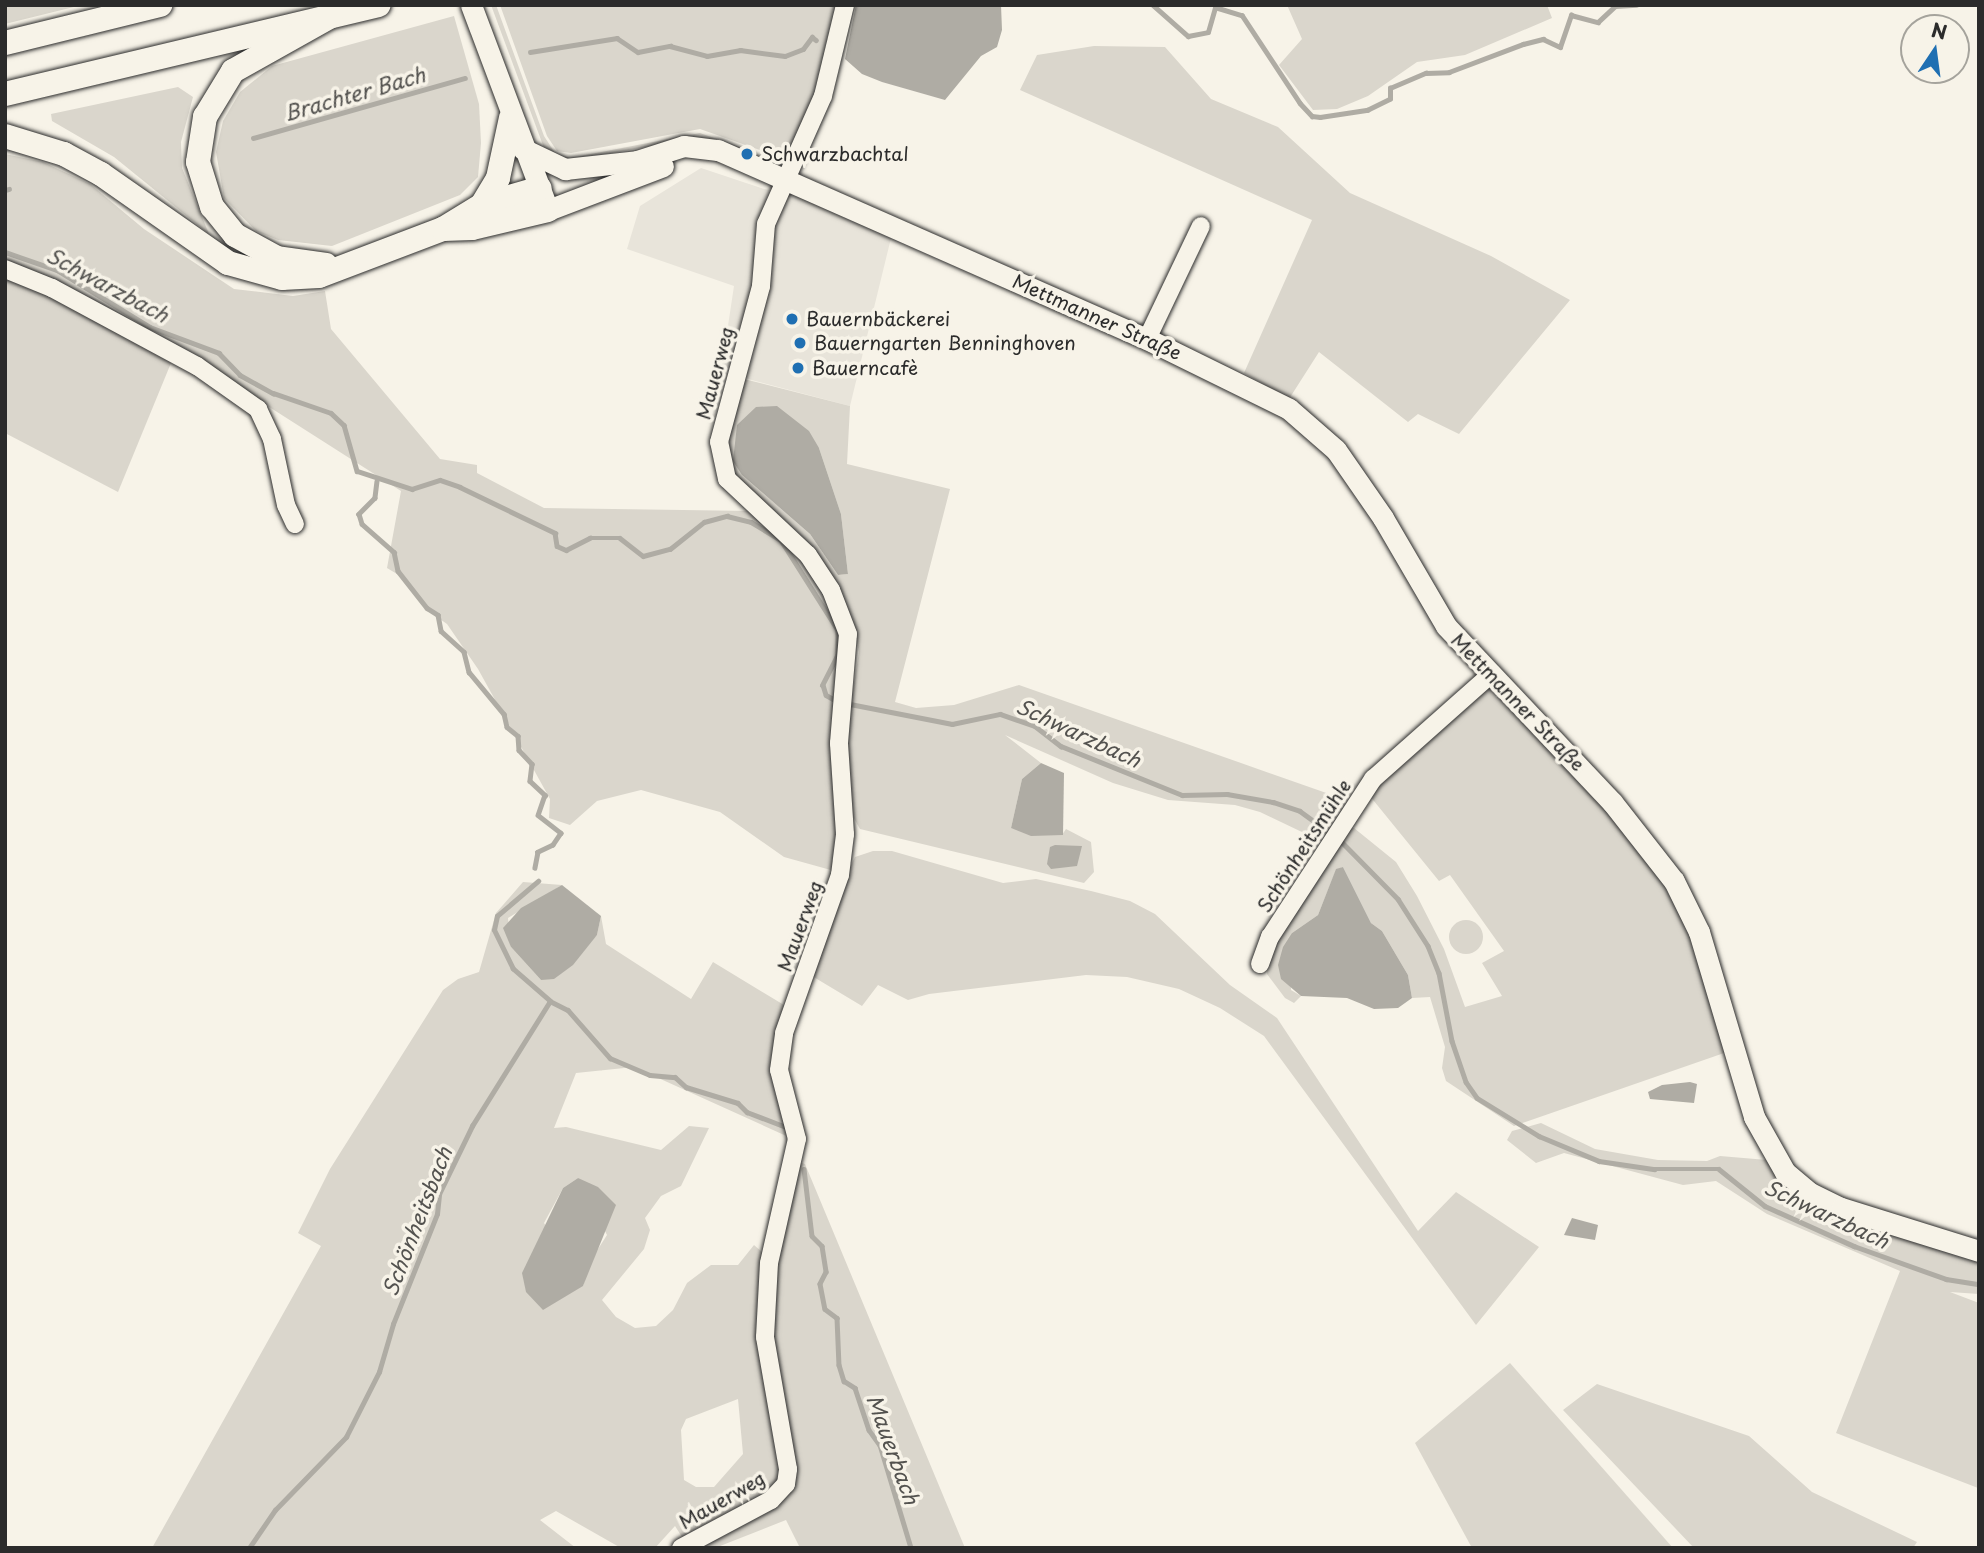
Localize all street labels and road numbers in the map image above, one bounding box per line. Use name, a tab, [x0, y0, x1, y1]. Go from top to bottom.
street label: Mettmanner Straße	[1009, 269, 1185, 365]
street label: Mauerweg	[692, 324, 738, 422]
street label: Mettmanner Straße	[1446, 628, 1590, 776]
street label: Schönheitsmühle	[1253, 775, 1355, 917]
street label: Mauerweg	[773, 877, 827, 975]
street label: Mauerweg	[675, 1466, 769, 1534]

